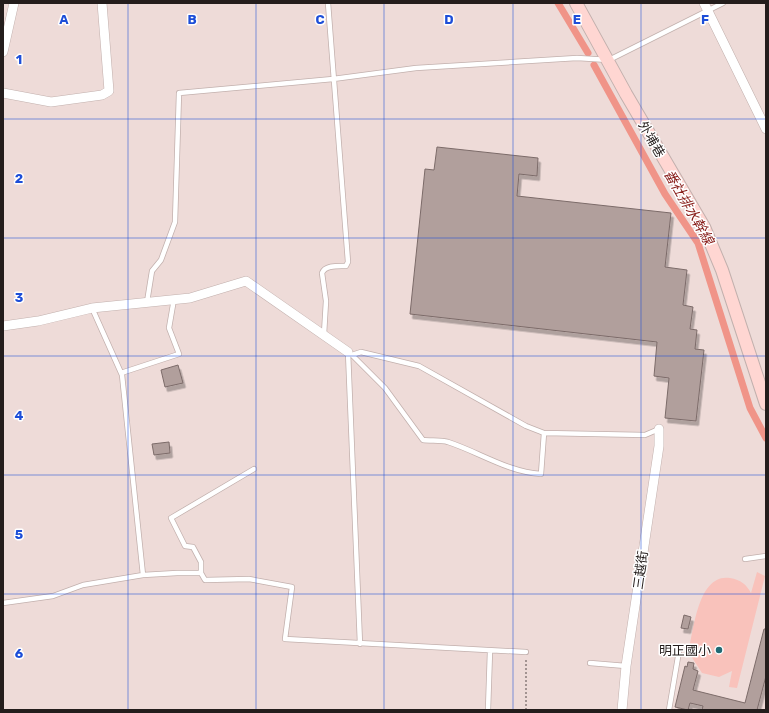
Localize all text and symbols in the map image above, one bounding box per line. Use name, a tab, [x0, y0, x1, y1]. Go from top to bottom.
text: A	[59, 12, 69, 27]
text: B	[187, 12, 197, 27]
text: C	[315, 12, 325, 27]
text: D	[444, 12, 454, 27]
text: E	[573, 12, 581, 27]
text: F	[701, 12, 709, 27]
text: 1	[16, 52, 22, 67]
street label: 外埔巷	[635, 119, 668, 160]
water label: 番社排水幹線	[660, 167, 718, 250]
text: 2	[15, 171, 23, 186]
text: 3	[15, 290, 24, 305]
text: 4	[15, 408, 24, 423]
text: 5	[15, 527, 23, 542]
street label: 三越街	[630, 550, 651, 590]
place label: 明正國小	[659, 643, 711, 658]
marker: 明正國小	[714, 645, 724, 655]
text: 6	[15, 646, 24, 661]

